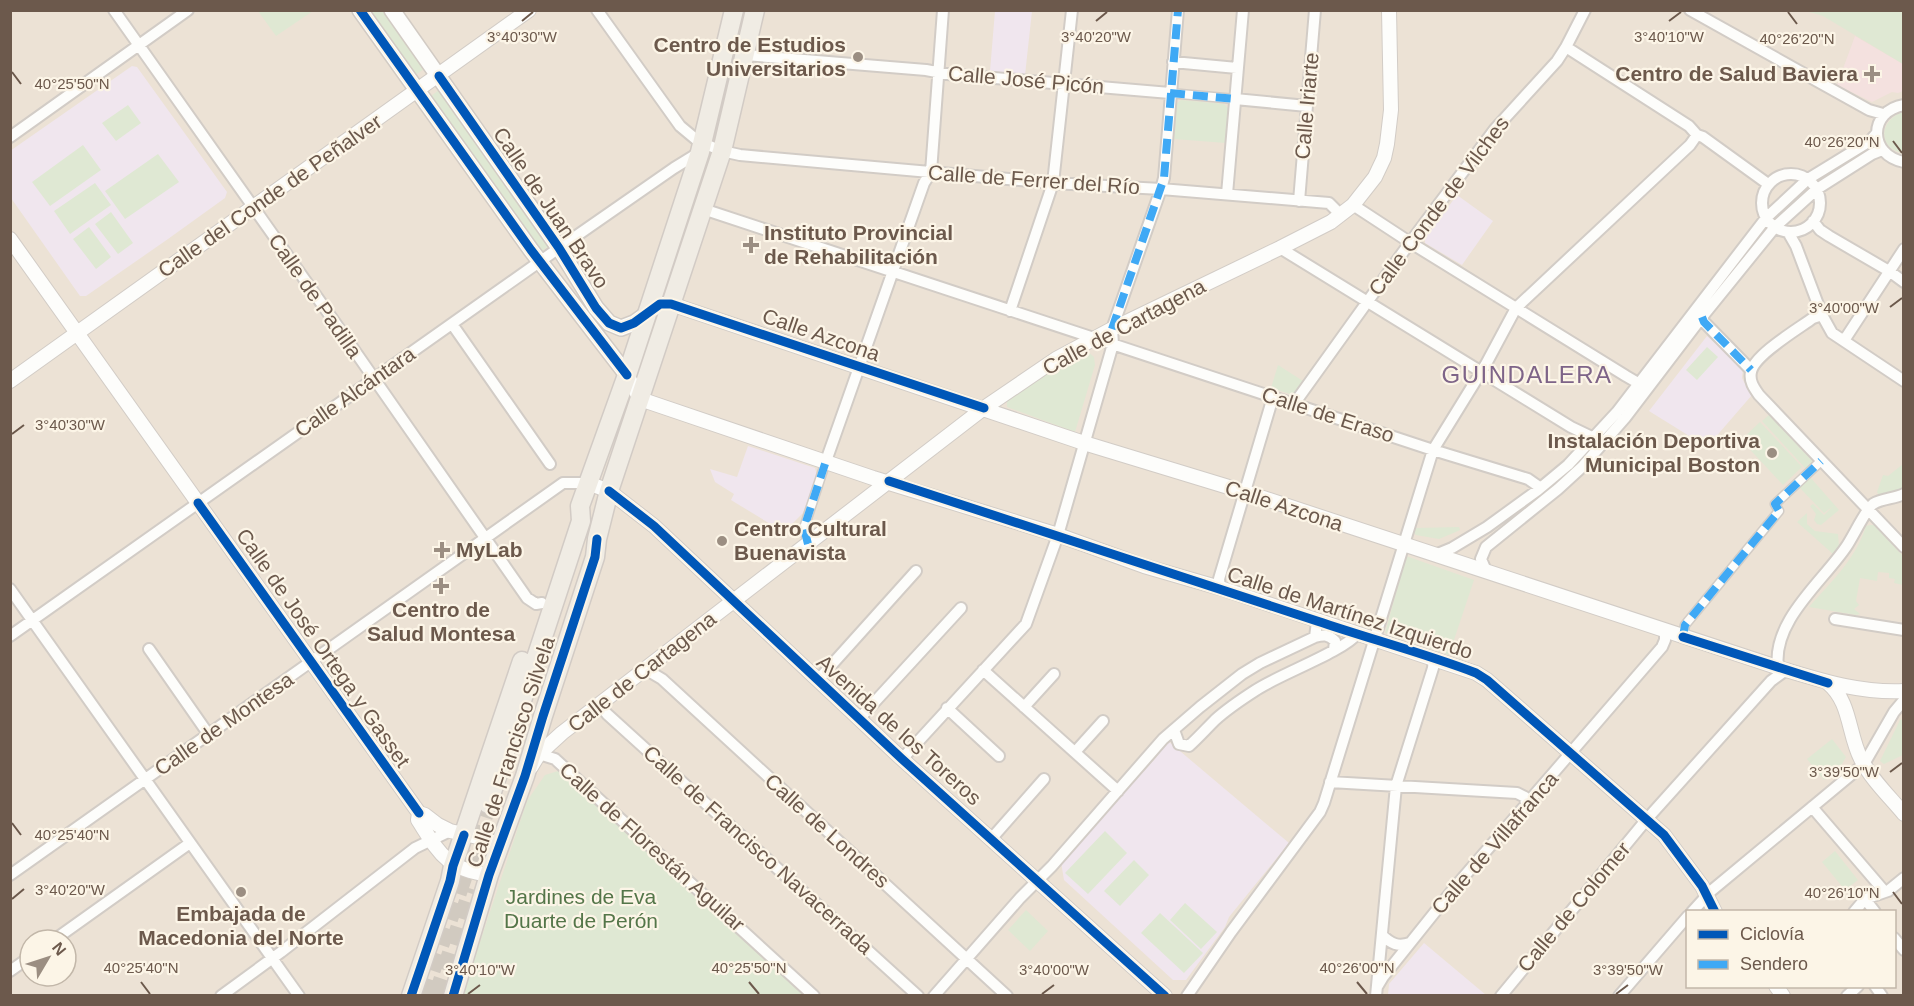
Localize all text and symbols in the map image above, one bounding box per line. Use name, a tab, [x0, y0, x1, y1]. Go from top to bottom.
text: 3°40'30"W	[487, 28, 558, 45]
text: 3°40'20"W	[1061, 28, 1132, 45]
text: 3°40'10"W	[1634, 28, 1705, 45]
text: 40°26'20"N	[1759, 30, 1835, 47]
place label: Centro de Estudios Universitarios	[653, 33, 846, 80]
marker: Centro de Estudios Universitarios	[851, 50, 865, 64]
street label: Calle Iriarte	[1290, 51, 1323, 160]
street label: Calle José Picón	[947, 61, 1105, 98]
place label: Centro de Salud Baviera	[1615, 62, 1858, 85]
marker: Centro de Salud Baviera	[1863, 65, 1881, 83]
text: 40°25'50"N	[34, 75, 110, 92]
street label: Calle del Conde de Peñalver	[154, 109, 386, 282]
street label: Calle Conde de Vilches	[1364, 112, 1513, 300]
street label: Calle de Juan Bravo	[489, 123, 614, 293]
text: 40°26'20"N	[1804, 133, 1880, 150]
street label: Calle de Ferrer del Río	[927, 161, 1141, 198]
place label: Instituto Provincial de Rehabilitación	[764, 221, 953, 268]
street label: Calle de Padilla	[264, 229, 367, 362]
marker: Instituto Provincial de Rehabilitación	[742, 236, 760, 254]
street label: Calle de Cartagena	[1038, 274, 1209, 379]
text: 3°40'00"W	[1809, 299, 1880, 316]
street label: Calle Azcona	[759, 304, 883, 365]
street label: Calle Alcántara	[290, 341, 419, 442]
district label: GUINDALERA	[1441, 361, 1613, 388]
street label: Calle de Eraso	[1259, 382, 1397, 447]
text: 3°40'30"W	[35, 416, 106, 433]
place label: Instalación Deportiva Municipal Boston	[1548, 429, 1760, 476]
marker: Instalación Deportiva Municipal Boston	[1765, 446, 1779, 460]
street label: Calle Azcona	[1222, 476, 1346, 535]
place label: Centro Cultural Buenavista	[734, 517, 887, 564]
street label: Calle de José Ortega y Gasset	[232, 524, 415, 772]
marker: Centro Cultural Buenavista	[715, 534, 729, 548]
place label: MyLab	[456, 538, 523, 561]
marker: MyLab	[433, 541, 451, 559]
street label: Calle de Martínez Izquierdo	[1224, 562, 1476, 663]
marker: Centro de Salud Montesa	[432, 577, 450, 595]
place label: Centro de Salud Montesa	[367, 598, 515, 645]
street label: Calle de Cartagena	[563, 607, 720, 736]
street label: Calle de Francisco Silvela	[462, 633, 559, 870]
street label: Avenida de los Toreros	[813, 650, 986, 809]
street label: Calle de Montesa	[150, 667, 298, 780]
street label: Calle de Francisco Navacerrada	[639, 741, 878, 959]
street label: Calle de Florestán Aguilar	[555, 758, 749, 936]
text: 3°39'50"W	[1809, 763, 1880, 780]
street label: Calle de Villafranca	[1427, 767, 1563, 918]
street label: Calle de Londres	[761, 769, 894, 892]
text: 40°25'40"N	[34, 826, 110, 843]
street label: Calle de Colomer	[1513, 837, 1635, 976]
text: 3°40'20"W	[35, 881, 106, 898]
text: 40°26'10"N	[1804, 884, 1880, 901]
marker: Embajada de Macedonia del Norte	[234, 885, 248, 899]
park label: Jardines de Eva Duarte de Perón	[504, 885, 658, 932]
place label: Embajada de Macedonia del Norte	[138, 902, 344, 949]
legend	[1686, 910, 1896, 988]
text: Ciclovía	[1740, 924, 1805, 944]
north arrow	[18, 928, 78, 988]
text: N	[49, 939, 70, 959]
text: Sendero	[1740, 954, 1808, 974]
text: 40°25'40"N	[103, 959, 179, 976]
text: 40°25'50"N	[711, 959, 787, 976]
text: 40°26'00"N	[1319, 959, 1395, 976]
text: 3°40'10"W	[445, 961, 516, 978]
text: 3°40'00"W	[1019, 961, 1090, 978]
text: 3°39'50"W	[1593, 961, 1664, 978]

